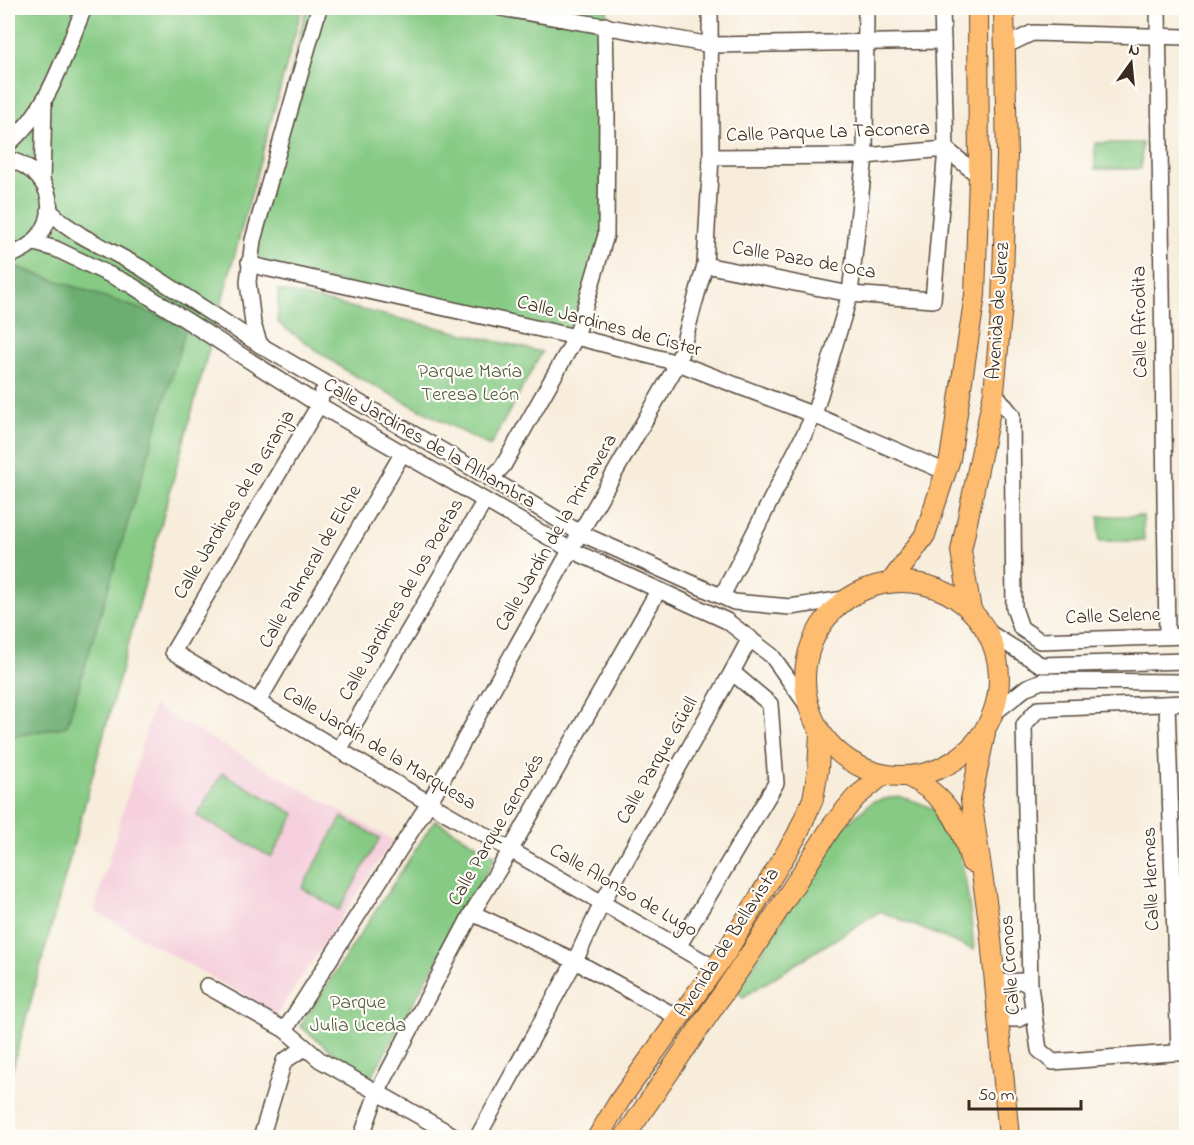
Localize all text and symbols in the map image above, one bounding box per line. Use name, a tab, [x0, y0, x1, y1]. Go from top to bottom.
north arrow	[1101, 33, 1161, 93]
text: N	[1126, 37, 1143, 63]
street label: Calle Parque La Taconera	[726, 115, 930, 151]
street label: Calle Pazo de Oca	[730, 234, 878, 288]
street label: Avenida de Jerez	[980, 241, 1018, 381]
street label: Calle Afrodita	[1126, 266, 1156, 378]
street label: Calle Jardines de Cister	[514, 288, 705, 366]
park label: Parque María Teresa León	[418, 358, 522, 410]
street label: Calle Jardines de la Alhambra	[317, 371, 541, 517]
street label: Calle Jardines de la Granja	[167, 405, 303, 605]
street label: Calle Jardín de la Primavera	[488, 429, 626, 637]
street label: Calle Palmeral de Elche	[252, 480, 370, 654]
street label: Calle Jardines de los Poetas	[332, 493, 472, 707]
street label: Calle Selene	[1065, 601, 1161, 633]
street label: Calle Jardín de la Marquesa	[276, 679, 482, 819]
street label: Calle Parque Güell	[610, 692, 706, 830]
street label: Calle Parque Genovés	[441, 748, 553, 912]
street label: Calle Hermes	[1136, 827, 1168, 931]
street label: Calle Alonso de Lugo	[543, 837, 703, 946]
street label: Avenida de Bellavista	[668, 862, 788, 1024]
street label: Calle Cronos	[993, 914, 1029, 1016]
park label: Parque Julia Uceda	[310, 989, 406, 1041]
scale bar	[969, 1073, 1082, 1111]
text: 50 m	[978, 1083, 1015, 1109]

